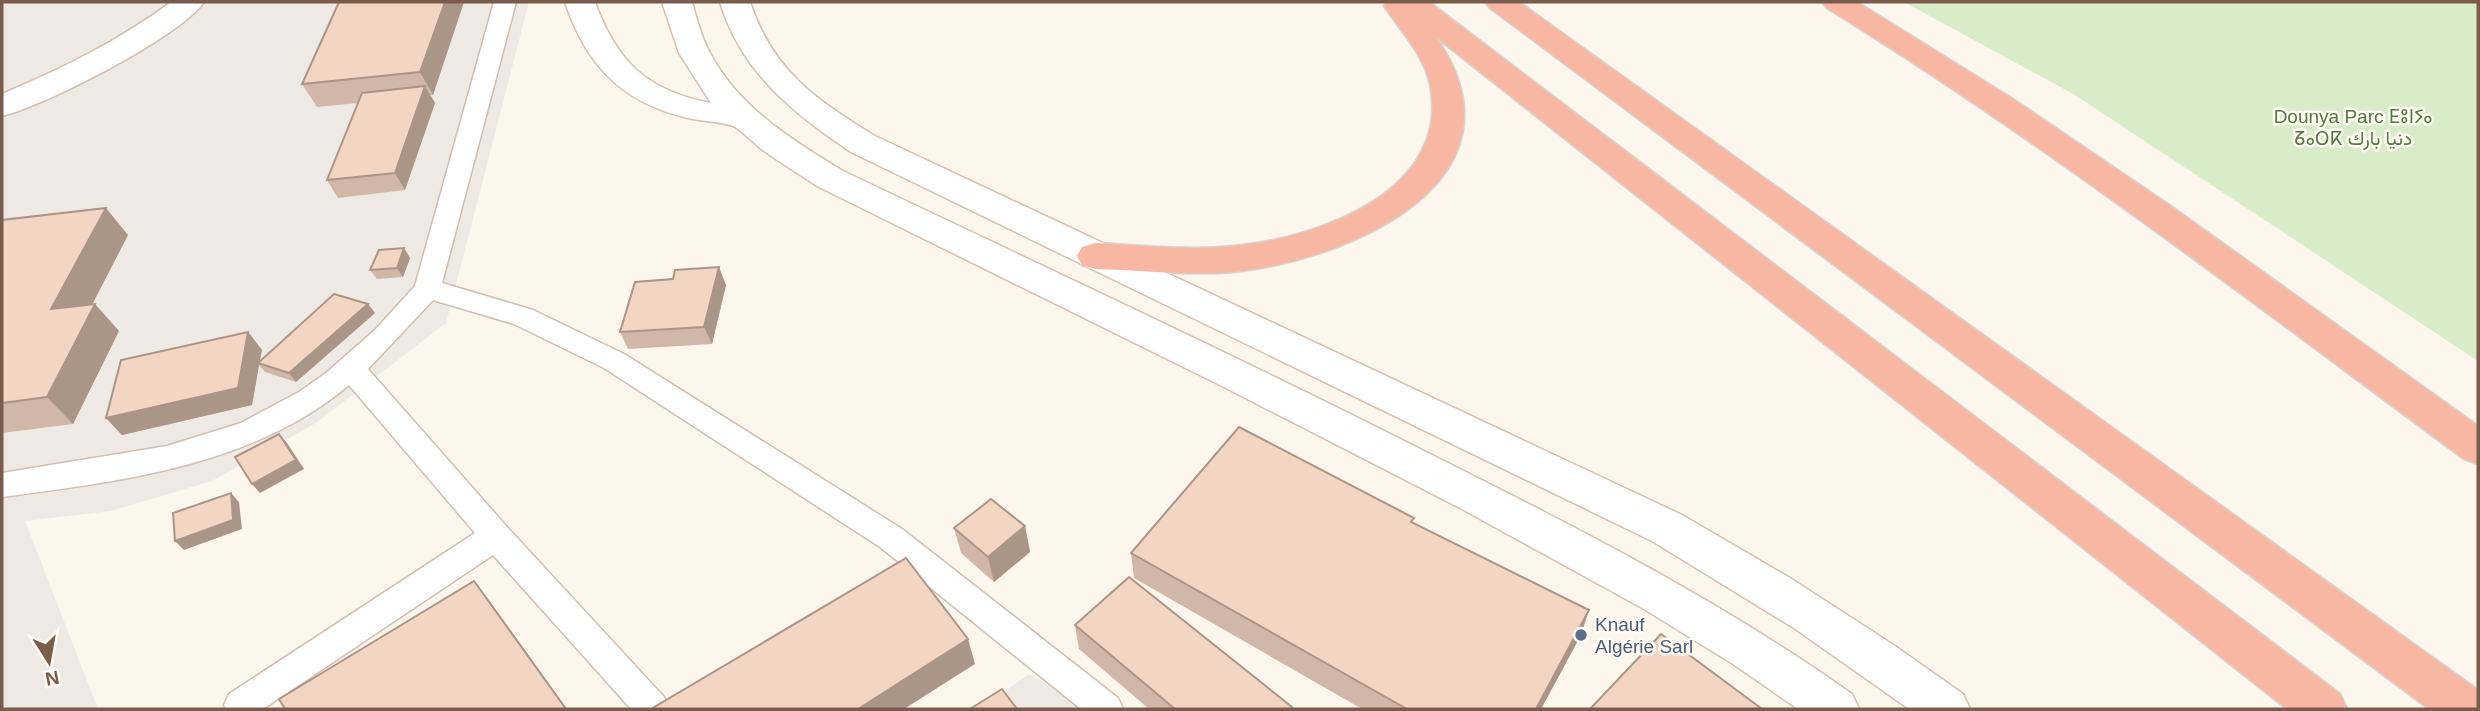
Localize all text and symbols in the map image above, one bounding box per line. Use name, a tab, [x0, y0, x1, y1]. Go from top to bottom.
park label: Dounya Parc ⴹⵓⵏⵢⴰ ⵒⴰⵔⴽ دنيا بارك	[2274, 106, 2432, 150]
place label: Knauf Algérie Sarl	[1595, 614, 1693, 657]
north arrow	[14, 627, 84, 697]
marker: Knauf Algérie Sarl	[1573, 627, 1589, 643]
text: N	[43, 667, 61, 690]

